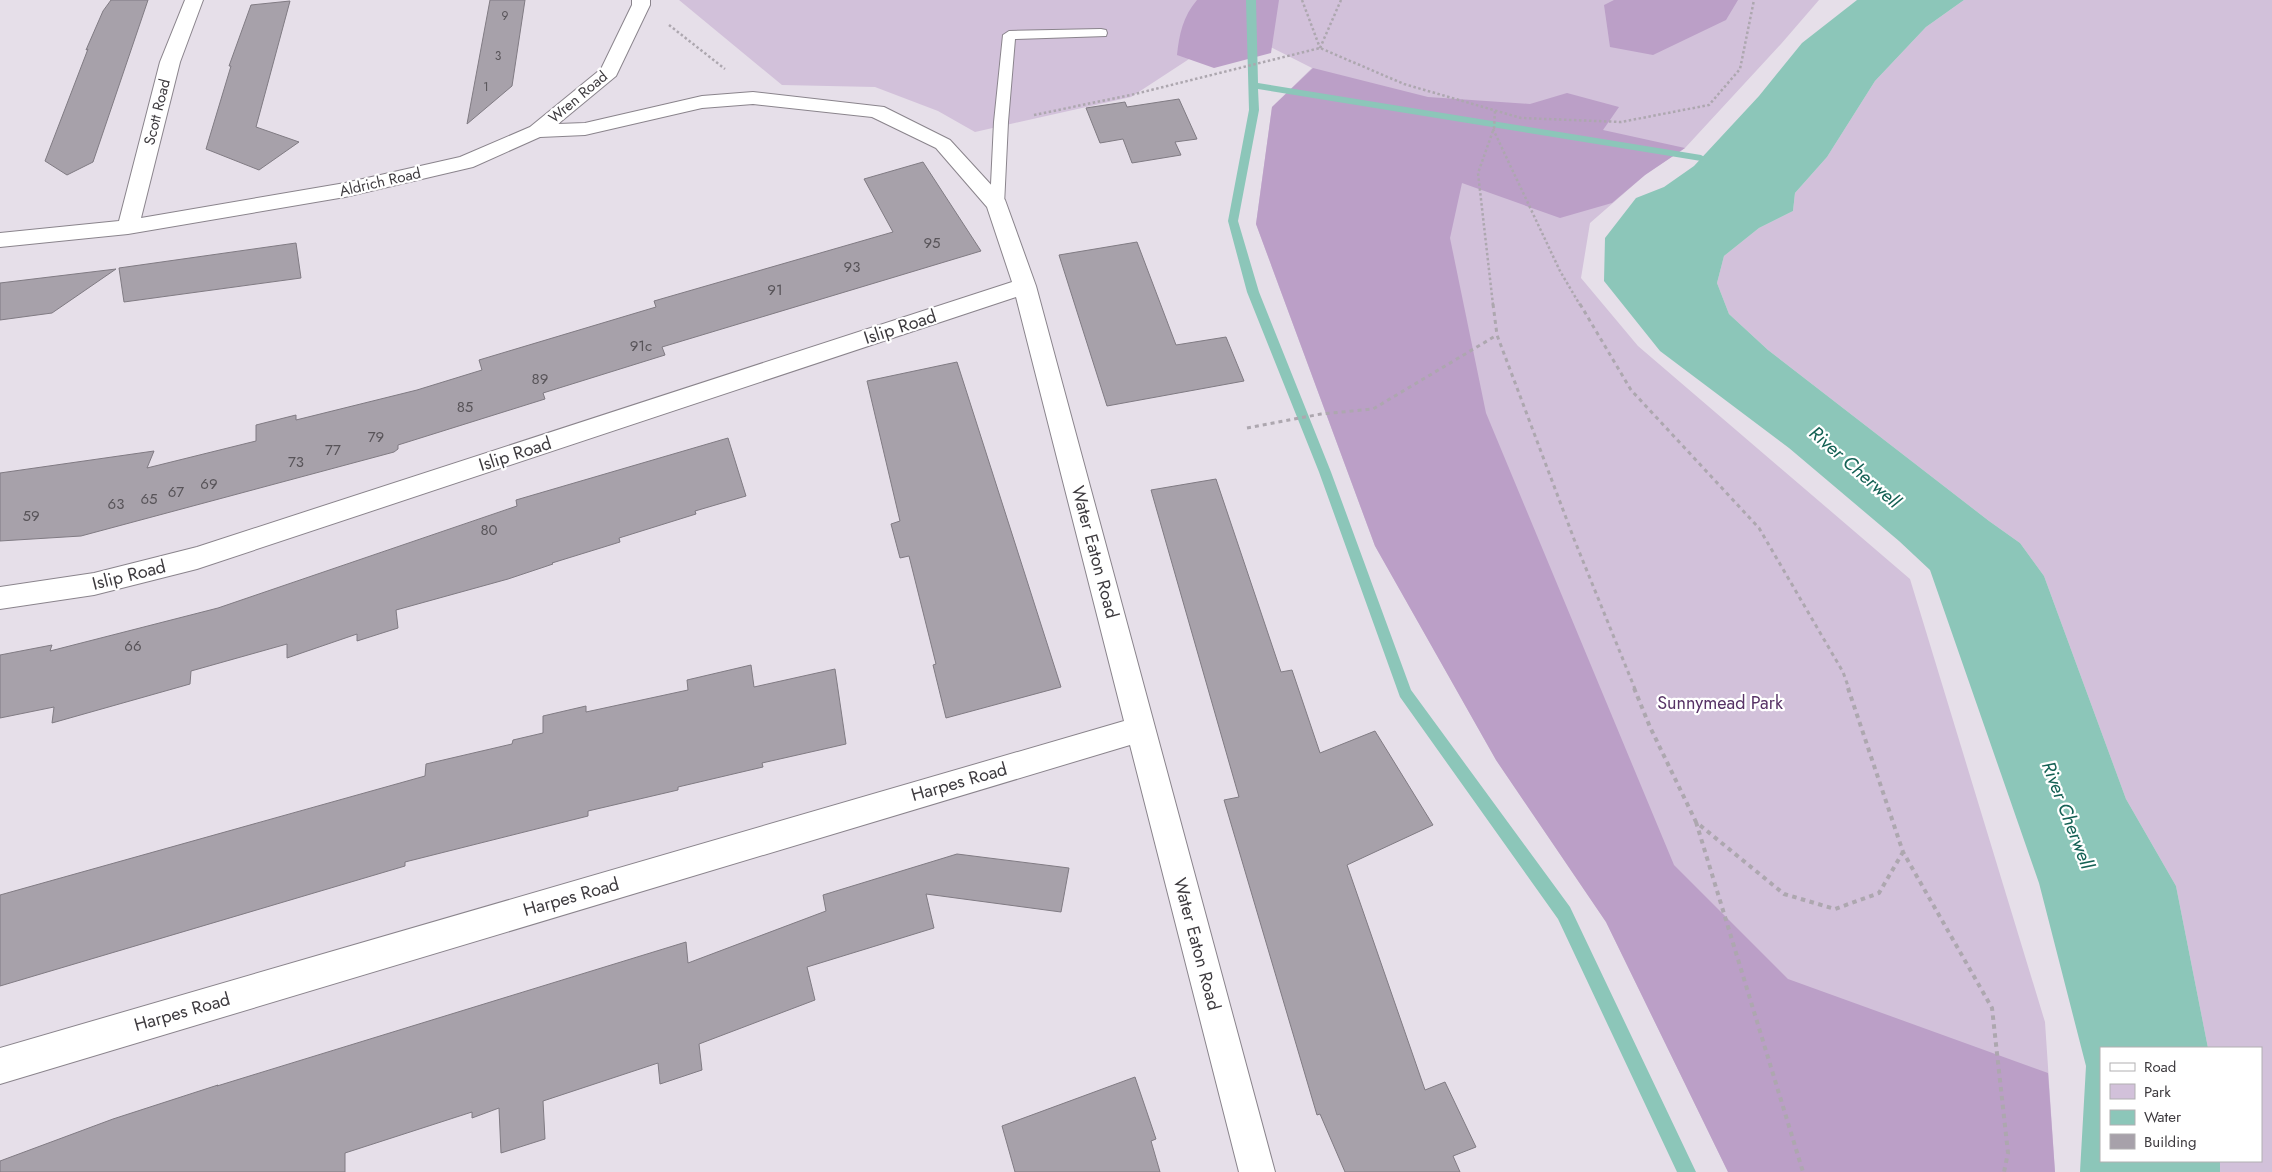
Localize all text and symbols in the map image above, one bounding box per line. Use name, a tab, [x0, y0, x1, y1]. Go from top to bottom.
house number: 9	[502, 7, 509, 25]
house number: 3	[495, 47, 502, 65]
street label: Wren Road	[544, 66, 612, 128]
street label: Scott Road	[138, 77, 176, 147]
house number: 1	[483, 78, 489, 96]
street label: Aldrich Road	[337, 162, 423, 202]
house number: 95	[923, 232, 941, 254]
house number: 93	[844, 256, 860, 278]
house number: 91	[767, 279, 783, 301]
street label: Islip Road	[860, 303, 940, 351]
house number: 91c	[630, 335, 652, 357]
house number: 89	[532, 368, 548, 390]
house number: 85	[457, 396, 473, 418]
water label: River Cherwell	[1803, 420, 1907, 515]
house number: 79	[368, 426, 384, 448]
street label: Islip Road	[475, 430, 555, 478]
house number: 77	[325, 439, 341, 461]
house number: 73	[288, 451, 304, 473]
house number: 69	[200, 473, 218, 495]
house number: 67	[168, 481, 184, 503]
street label: Water Eaton Road	[1065, 483, 1125, 621]
house number: 65	[140, 488, 158, 510]
house number: 63	[108, 493, 124, 515]
house number: 59	[22, 505, 40, 527]
house number: 80	[480, 519, 498, 541]
street label: Islip Road	[89, 553, 169, 597]
house number: 66	[124, 635, 142, 657]
park label: Sunnymead Park	[1657, 690, 1783, 716]
street label: Harpes Road	[908, 756, 1010, 808]
water label: River Cherwell	[2035, 757, 2101, 873]
street label: Harpes Road	[520, 871, 622, 923]
street label: Water Eaton Road	[1167, 875, 1227, 1013]
street label: Harpes Road	[131, 986, 233, 1038]
legend	[2100, 1047, 2262, 1162]
text: Road	[2144, 1056, 2176, 1078]
text: Park	[2144, 1081, 2171, 1103]
text: Water	[2144, 1106, 2182, 1128]
text: Building	[2144, 1131, 2196, 1153]

